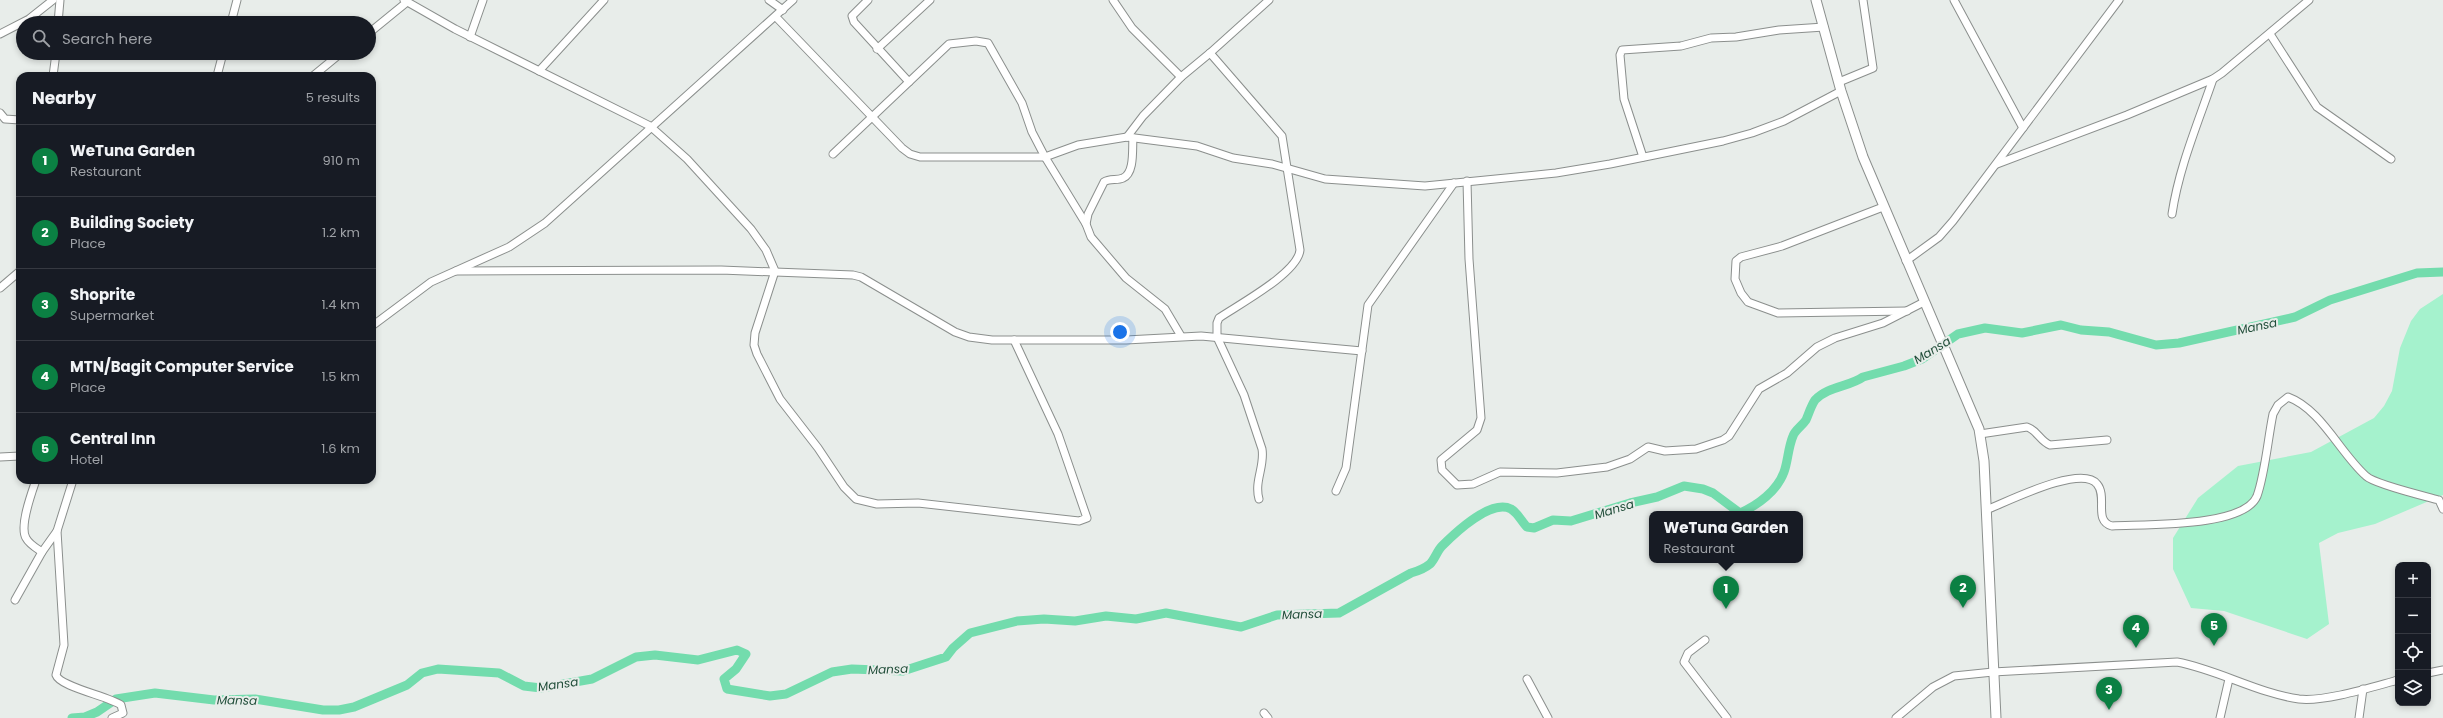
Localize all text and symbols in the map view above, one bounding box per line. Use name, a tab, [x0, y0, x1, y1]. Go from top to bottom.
search box	[16, 16, 376, 60]
icon: search	[30, 27, 52, 49]
text: Search here	[62, 28, 152, 49]
text: Nearby	[32, 86, 96, 110]
text: 5 results	[306, 88, 360, 107]
text: WeTuna Garden	[70, 140, 195, 161]
text: 1	[43, 151, 47, 170]
text: 910 m	[323, 151, 360, 170]
text: Restaurant	[70, 162, 141, 181]
text: Building Society	[70, 212, 194, 233]
text: 2	[41, 223, 49, 242]
text: 1.2 km	[322, 223, 360, 242]
text: Place	[70, 234, 105, 253]
text: Shoprite	[70, 284, 135, 305]
text: 3	[41, 295, 49, 314]
text: 1.4 km	[321, 295, 360, 314]
text: Supermarket	[70, 306, 154, 325]
water label: Mansa	[2235, 313, 2279, 339]
your location	[1110, 322, 1130, 342]
water label: Mansa	[1910, 332, 1954, 368]
text: MTN/Bagit Computer Service	[70, 356, 294, 377]
text: 4	[41, 367, 49, 386]
text: 1.5 km	[321, 367, 360, 386]
text: Place	[70, 378, 105, 397]
text: Central Inn	[70, 428, 156, 449]
text: 5	[41, 439, 49, 458]
text: 1.6 km	[321, 439, 360, 458]
text: Hotel	[70, 450, 103, 469]
water label: Mansa	[1592, 495, 1636, 523]
popup	[1649, 511, 1803, 563]
text: WeTuna Garden	[1663, 517, 1789, 538]
text: Restaurant	[1663, 539, 1735, 558]
map controls	[2395, 562, 2431, 706]
button: +	[2395, 562, 2431, 598]
pin: 2	[1950, 575, 1976, 608]
pin: 1	[1713, 576, 1739, 609]
button: −	[2395, 598, 2431, 634]
water label: Mansa	[1281, 605, 1323, 623]
pin: 5	[2201, 613, 2227, 646]
pin: 4	[2123, 615, 2149, 648]
button: locate	[2395, 634, 2431, 670]
water label: Mansa	[867, 660, 909, 678]
button: layers	[2395, 670, 2431, 706]
water label: Mansa	[537, 673, 579, 695]
pin: 3	[2096, 677, 2122, 710]
water label: Mansa	[217, 691, 257, 709]

